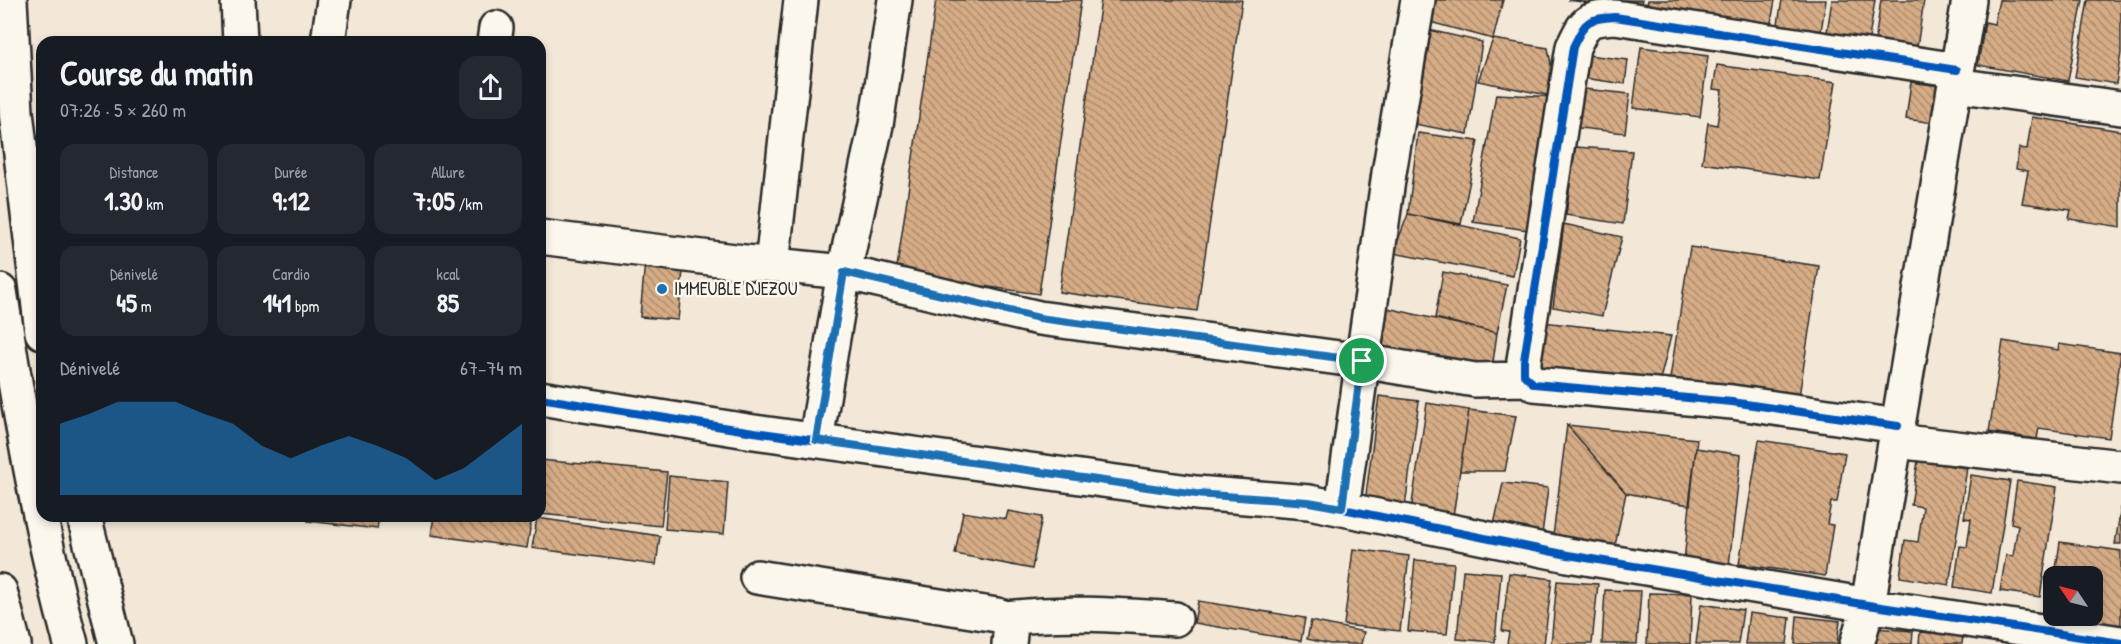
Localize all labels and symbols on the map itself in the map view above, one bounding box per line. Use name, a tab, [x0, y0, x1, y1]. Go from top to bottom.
place label: IMMEUBLE DJEZOU	[674, 276, 798, 301]
marker: IMMEUBLE DJEZOU	[655, 282, 669, 296]
pin	[1336, 335, 1387, 386]
north arrow	[2043, 566, 2103, 626]

